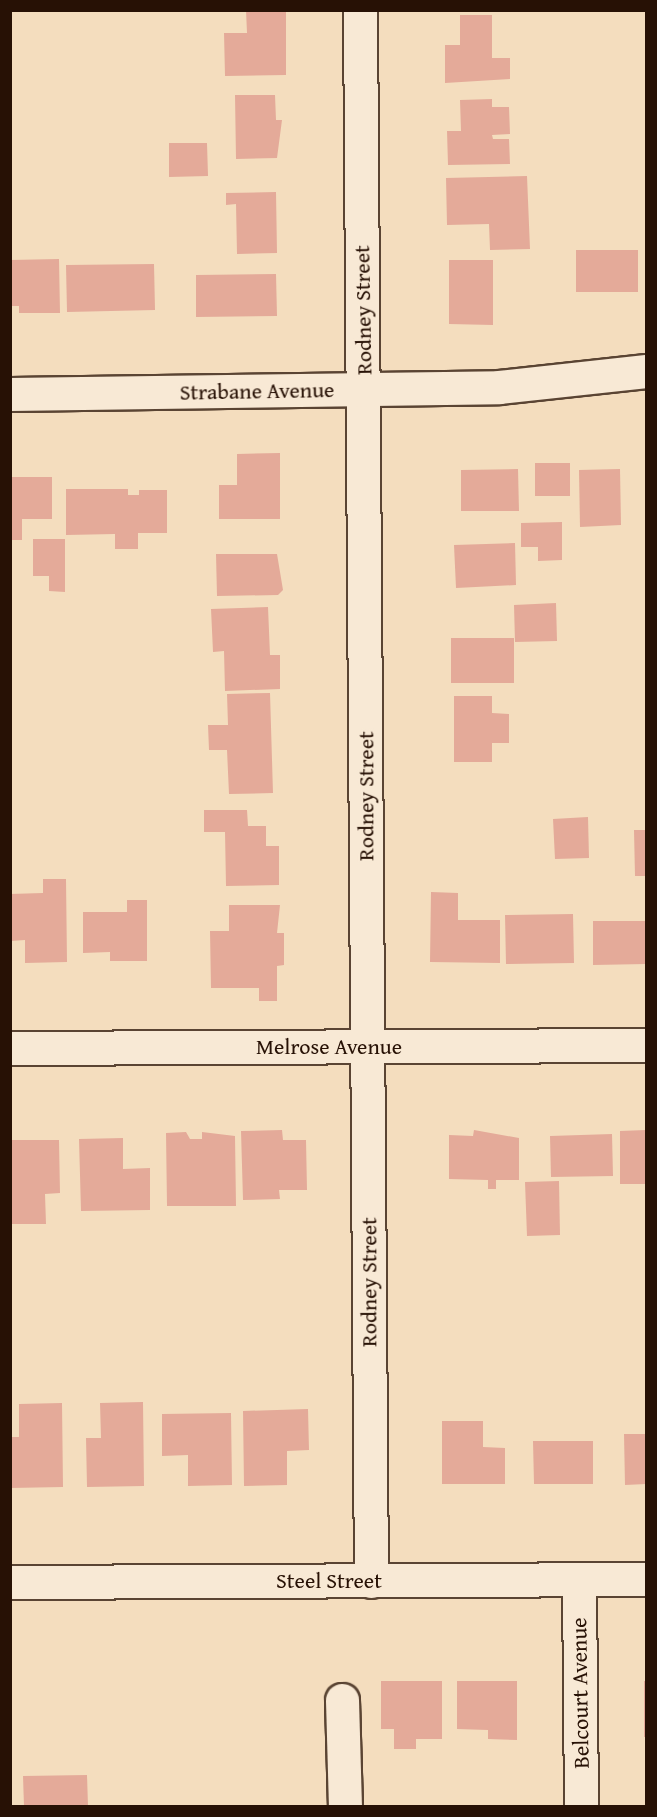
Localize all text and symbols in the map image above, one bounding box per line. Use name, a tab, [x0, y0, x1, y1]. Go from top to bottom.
street label: Rodney Street	[349, 245, 377, 375]
street label: Strabane Avenue	[179, 376, 335, 406]
street label: Rodney Street	[353, 731, 379, 861]
street label: Melrose Avenue	[256, 1034, 402, 1060]
street label: Rodney Street	[356, 1217, 382, 1347]
street label: Steel Street	[276, 1568, 382, 1594]
street label: Belcourt Avenue	[565, 1617, 595, 1769]

